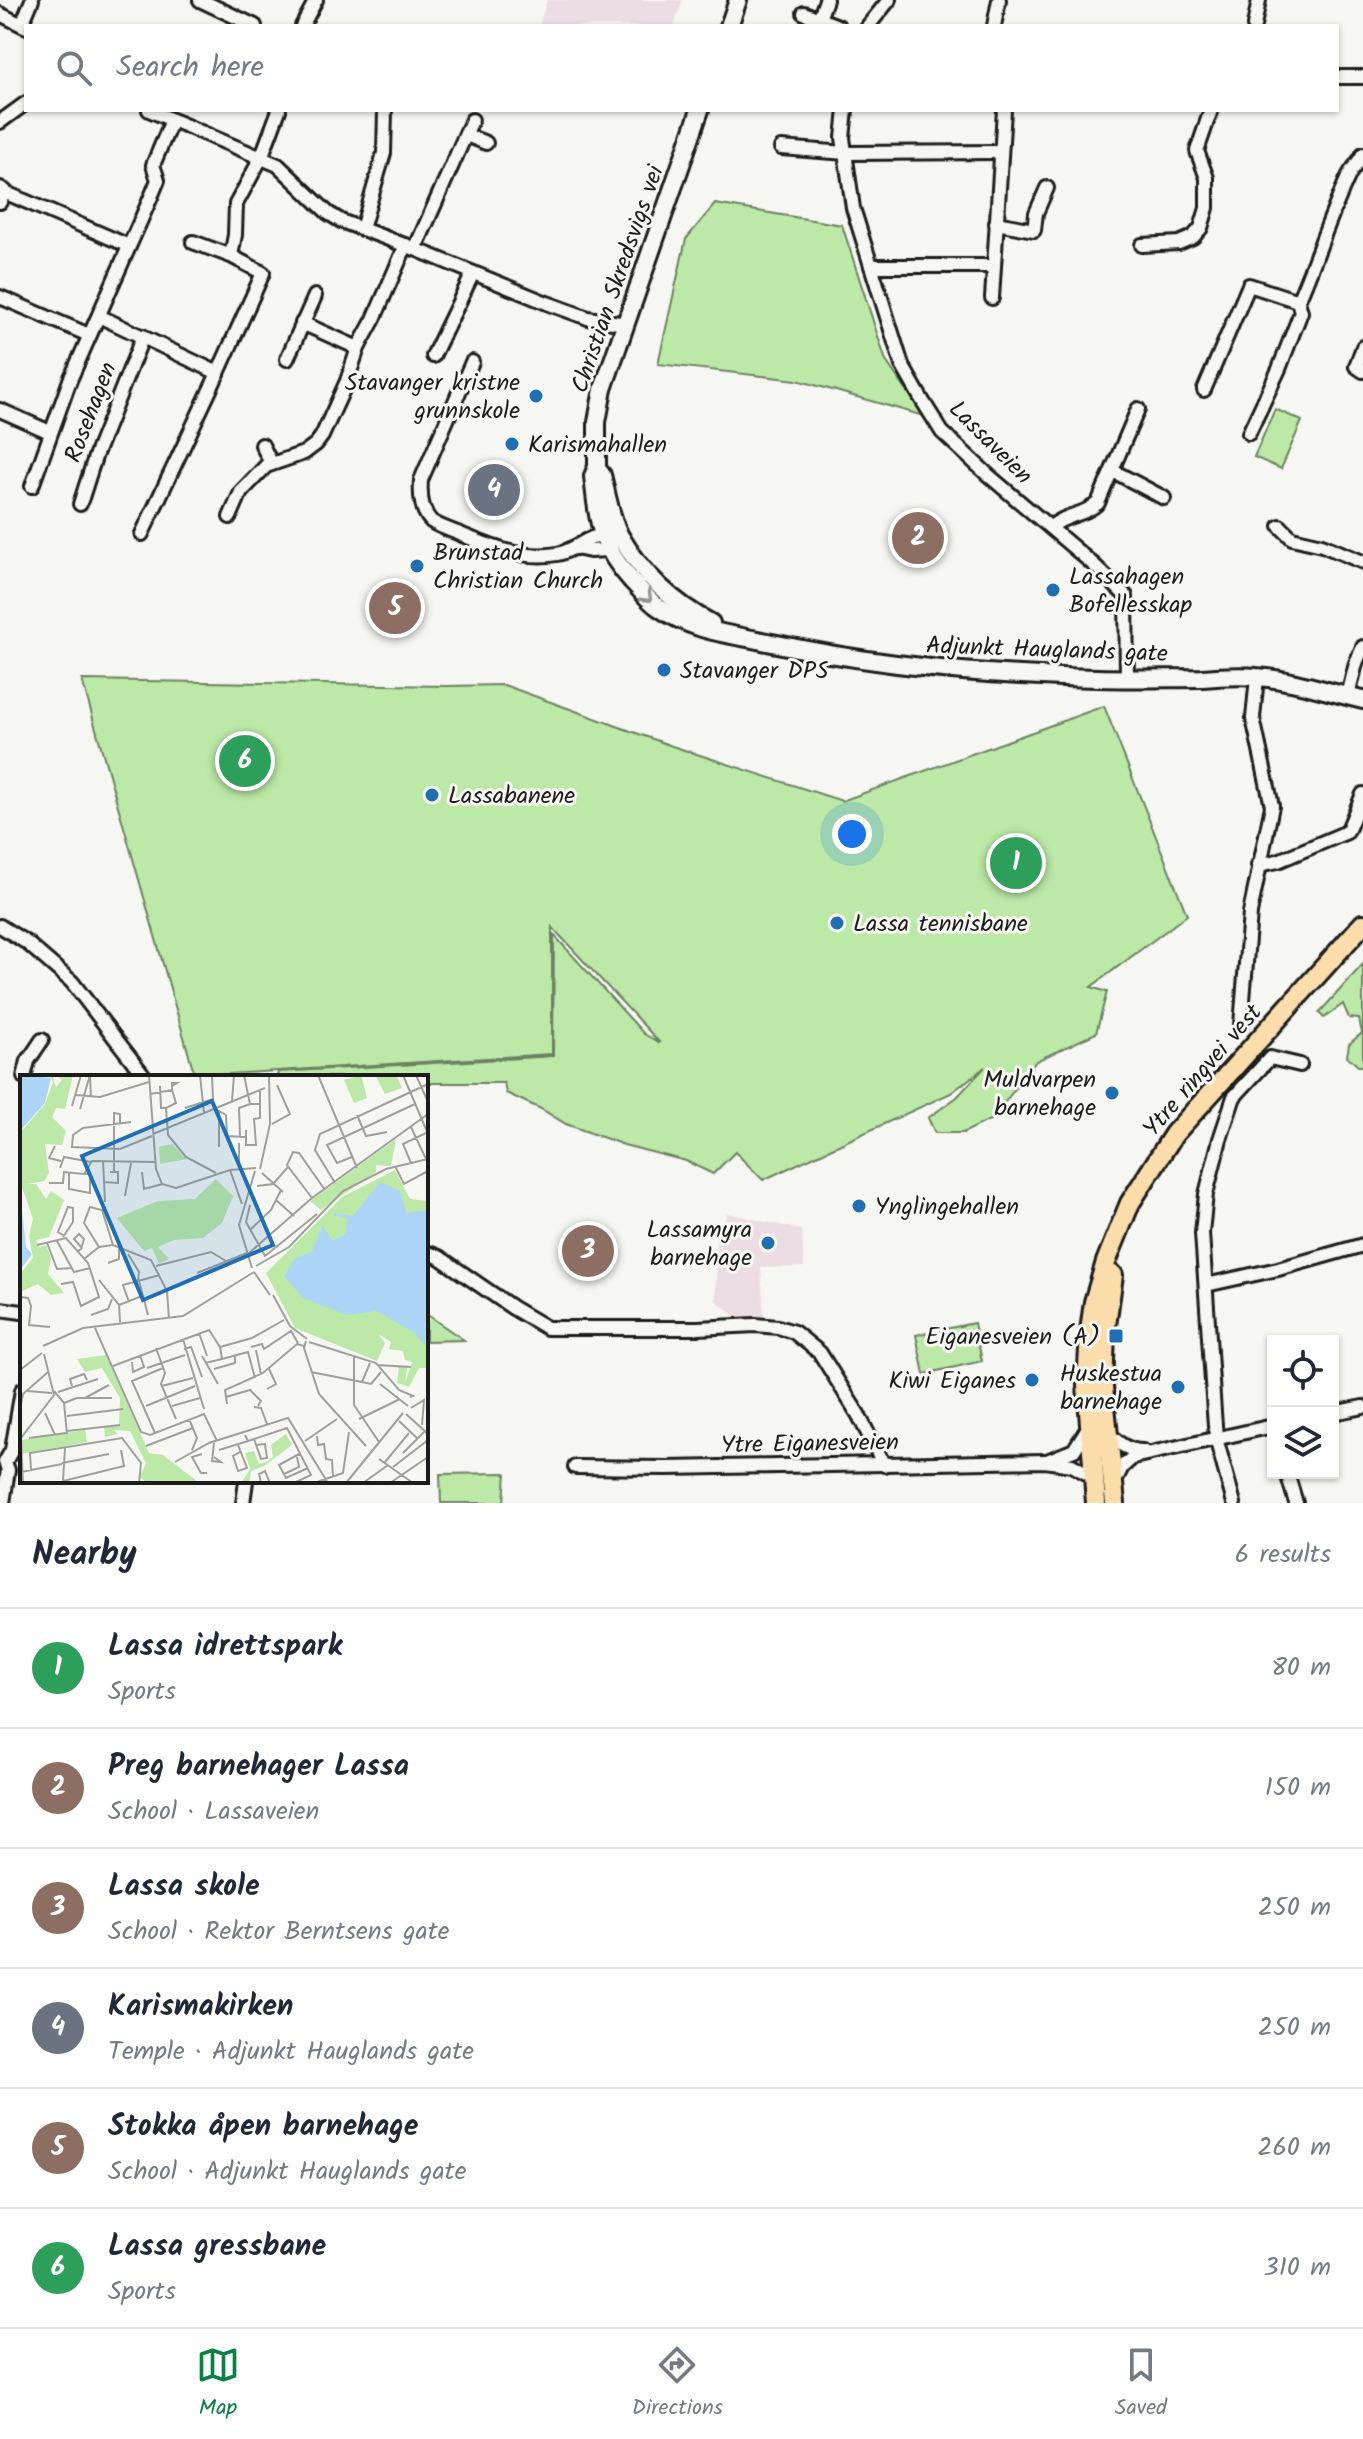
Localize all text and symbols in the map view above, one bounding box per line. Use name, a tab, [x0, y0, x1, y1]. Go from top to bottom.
search box	[24, 24, 1339, 112]
text: Search here	[116, 44, 264, 92]
icon: search	[52, 46, 96, 90]
street label: Christian Skredsvigs vei	[561, 159, 676, 399]
street label: Rosehagen	[54, 357, 128, 469]
place label: Stavanger kristne grunnskole	[345, 364, 520, 431]
marker: Stavanger kristne grunnskole	[527, 387, 545, 405]
street label: Lassaveien	[939, 392, 1041, 494]
place label: Karismahallen	[528, 426, 667, 465]
marker: Karismahallen	[503, 435, 521, 453]
pin: 4	[468, 460, 520, 520]
pin: 2	[892, 508, 944, 568]
place label: Brunstad Christian Church	[433, 534, 603, 601]
marker: Brunstad Christian Church	[408, 557, 426, 575]
place label: Lassahagen Bofellesskap	[1069, 558, 1193, 625]
pin: 5	[369, 578, 421, 638]
marker: Lassahagen Bofellesskap	[1044, 581, 1062, 599]
one-way arrow	[638, 588, 652, 602]
street label: Adjunkt Hauglands gate	[925, 627, 1169, 674]
place label: Stavanger DPS	[680, 652, 829, 691]
marker: Stavanger DPS	[655, 661, 673, 679]
pin: 6	[219, 731, 271, 791]
place label: Lassabanene	[448, 777, 575, 816]
marker: Lassabanene	[423, 786, 441, 804]
your location	[832, 814, 872, 854]
pin: 1	[990, 833, 1042, 893]
place label: Lassa tennisbane	[853, 905, 1028, 944]
marker: Lassa tennisbane	[828, 914, 846, 932]
street label: Ytre ringvei vest	[1134, 995, 1273, 1146]
place label: Muldvarpen barnehage	[983, 1061, 1096, 1128]
inset map	[20, 1075, 428, 1483]
marker: Muldvarpen barnehage	[1103, 1084, 1121, 1102]
place label: Ynglingehallen	[875, 1188, 1019, 1227]
marker: Ynglingehallen	[850, 1197, 868, 1215]
place label: Lassamyra barnehage	[646, 1211, 752, 1278]
pin: 3	[562, 1221, 614, 1281]
marker: Lassamyra barnehage	[759, 1234, 777, 1252]
place label: Eiganesveien (A)	[926, 1318, 1100, 1357]
marker: Eiganesveien (A)	[1107, 1327, 1125, 1345]
map controls	[1267, 1335, 1339, 1479]
button: locate	[1267, 1335, 1339, 1407]
place label: Huskestua barnehage	[1060, 1355, 1162, 1422]
place label: Kiwi Eiganes	[888, 1362, 1016, 1401]
marker: Kiwi Eiganes	[1023, 1371, 1041, 1389]
marker: Huskestua barnehage	[1169, 1378, 1187, 1396]
button: layers	[1267, 1407, 1339, 1479]
street label: Ytre Eiganesveien	[721, 1423, 899, 1466]
text: Nearby	[32, 1528, 137, 1582]
text: 6 results	[1235, 1534, 1331, 1576]
text: Lassa idrettspark	[108, 1623, 342, 1671]
text: 1	[54, 1647, 62, 1689]
text: 80 m	[1271, 1647, 1331, 1689]
text: Sports	[108, 1671, 176, 1713]
text: Preg barnehager Lassa	[108, 1743, 409, 1791]
text: 2	[50, 1767, 66, 1809]
text: 150 m	[1265, 1767, 1331, 1809]
text: School · Lassaveien	[108, 1791, 319, 1833]
text: Lassa skole	[108, 1863, 260, 1911]
text: 3	[51, 1887, 65, 1929]
text: 250 m	[1258, 1887, 1331, 1929]
text: School · Rektor Berntsens gate	[108, 1911, 449, 1953]
text: Karismakirken	[108, 1983, 293, 2031]
text: 4	[51, 2007, 65, 2049]
text: 250 m	[1258, 2007, 1331, 2049]
text: Temple · Adjunkt Hauglands gate	[108, 2031, 474, 2073]
text: Stokka åpen barnehage	[108, 2103, 418, 2151]
text: 5	[51, 2127, 65, 2169]
text: 260 m	[1257, 2127, 1331, 2169]
text: School · Adjunkt Hauglands gate	[108, 2151, 466, 2193]
text: Lassa gressbane	[108, 2223, 326, 2271]
text: 6	[51, 2247, 65, 2289]
text: 310 m	[1264, 2247, 1331, 2289]
text: Sports	[108, 2271, 176, 2313]
tab: Map	[196, 2343, 240, 2426]
tab: Directions	[632, 2343, 723, 2426]
tab: Saved	[1115, 2343, 1167, 2426]

